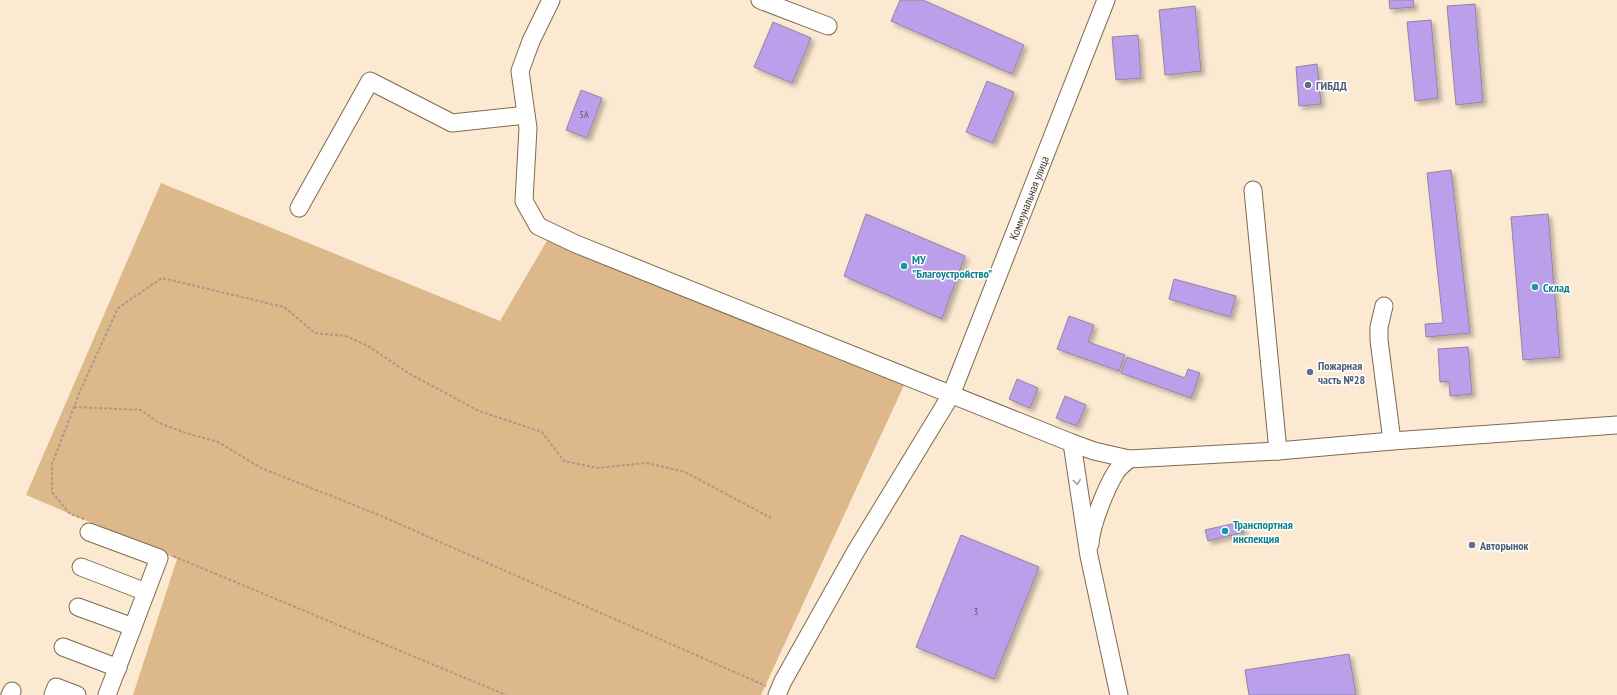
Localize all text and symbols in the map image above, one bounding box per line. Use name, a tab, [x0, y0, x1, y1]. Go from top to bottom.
place label: ГИБДД	[1316, 78, 1347, 93]
marker: ГИБДД	[1303, 80, 1313, 90]
house number: 5А	[579, 108, 589, 121]
street label: Коммунальная улица	[1005, 153, 1052, 242]
place label: МУ "Благоустройство"	[912, 252, 992, 281]
marker: МУ "Благоустройство"	[899, 261, 909, 271]
place label: Склад	[1543, 280, 1570, 295]
marker: Склад	[1530, 282, 1540, 292]
place label: Пожарная часть №28	[1318, 358, 1365, 387]
marker: Пожарная часть №28	[1305, 367, 1315, 377]
one-way arrow	[1072, 479, 1081, 485]
place label: Транспортная инспекция	[1233, 517, 1293, 546]
marker: Транспортная инспекция	[1220, 526, 1230, 536]
place label: Авторынок	[1479, 538, 1529, 553]
marker: Авторынок	[1467, 540, 1477, 550]
house number: 3	[974, 605, 978, 618]

